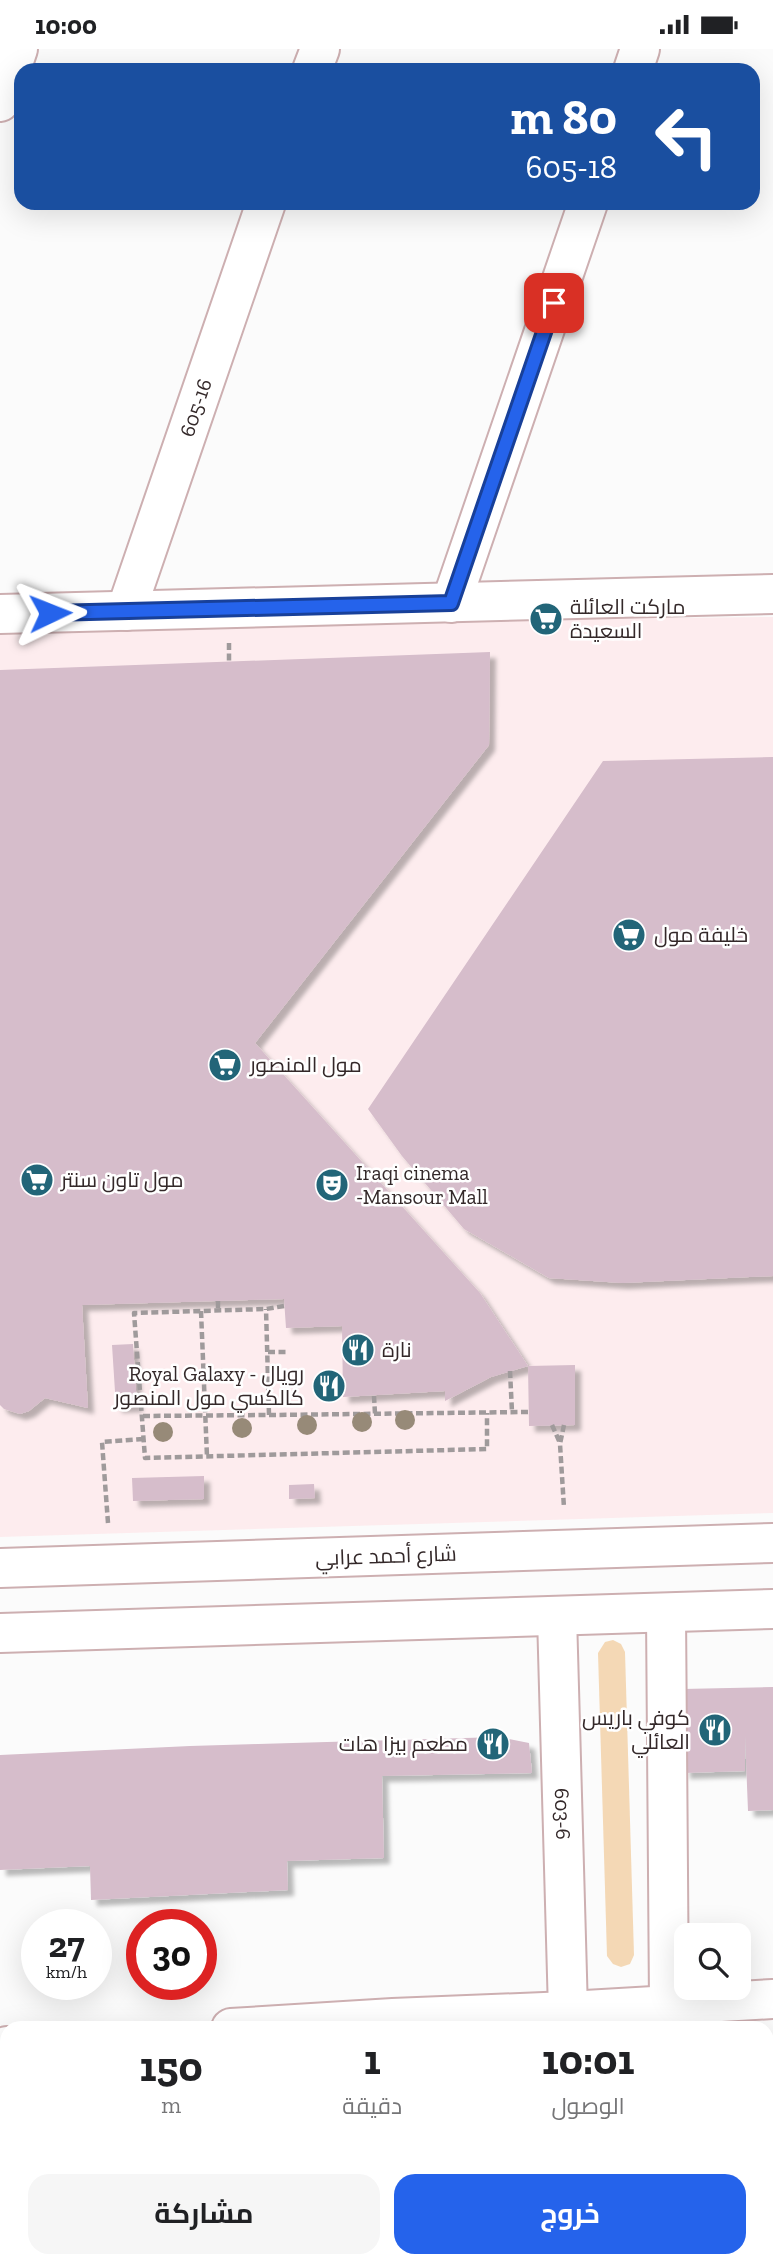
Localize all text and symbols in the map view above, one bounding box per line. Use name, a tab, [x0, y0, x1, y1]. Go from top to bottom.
text: 10:00	[35, 9, 97, 41]
text: 80 m	[510, 88, 617, 147]
icon: left	[641, 91, 732, 182]
text: 605-18	[526, 148, 617, 186]
pin	[524, 273, 584, 333]
icon: arrive	[535, 284, 573, 322]
street label: 605-16	[174, 375, 217, 440]
position arrow	[13, 576, 87, 650]
place label: ماركت العائلة السعيدة	[570, 594, 685, 643]
supermarket icon: ماركت العائلة السعيدة	[527, 600, 565, 638]
supermarket icon: خليفة مول	[610, 916, 648, 954]
place label: خليفة مول	[654, 922, 748, 948]
supermarket icon: مول المنصور	[206, 1046, 244, 1084]
place label: مول المنصور	[249, 1052, 362, 1078]
place label: Iraqi cinema -Mansour Mall	[356, 1160, 488, 1209]
supermarket icon: مول تاون سنتر	[18, 1161, 56, 1199]
theatre icon: Iraqi cinema -Mansour Mall	[313, 1166, 351, 1204]
place label: مول تاون سنتر	[60, 1167, 183, 1193]
restaurant icon: نارة	[339, 1331, 377, 1369]
place label: نارة	[382, 1337, 412, 1362]
place label: Royal Galaxy - رويال كالكسي مول المنصور	[113, 1361, 304, 1413]
restaurant icon: Royal Galaxy - رويال كالكسي مول المنصور	[310, 1367, 348, 1405]
street label: شارع أحمد عرابي	[315, 1541, 457, 1574]
place label: كوفي باريس العائلي	[582, 1705, 690, 1758]
restaurant icon: كوفي باريس العائلي	[696, 1711, 734, 1749]
restaurant icon: مطعم بيزا هات	[474, 1725, 512, 1763]
place label: مطعم بيزا هات	[339, 1731, 468, 1758]
street label: 603-6	[550, 1788, 576, 1840]
speed limit sign: 30	[126, 1909, 217, 2000]
map controls	[674, 1923, 751, 2000]
button: search	[674, 1923, 751, 2000]
text: 27	[48, 1924, 85, 1966]
text: km/h	[46, 1961, 87, 1983]
text: 1	[364, 2034, 381, 2085]
text: 10:01	[542, 2034, 634, 2085]
text: 150	[140, 2041, 203, 2092]
text: m	[161, 2091, 181, 2119]
text: دقيقة	[342, 2092, 402, 2120]
text: الوصول	[551, 2092, 625, 2120]
button: مشاركة	[28, 2174, 380, 2254]
button: خروج	[394, 2174, 746, 2254]

